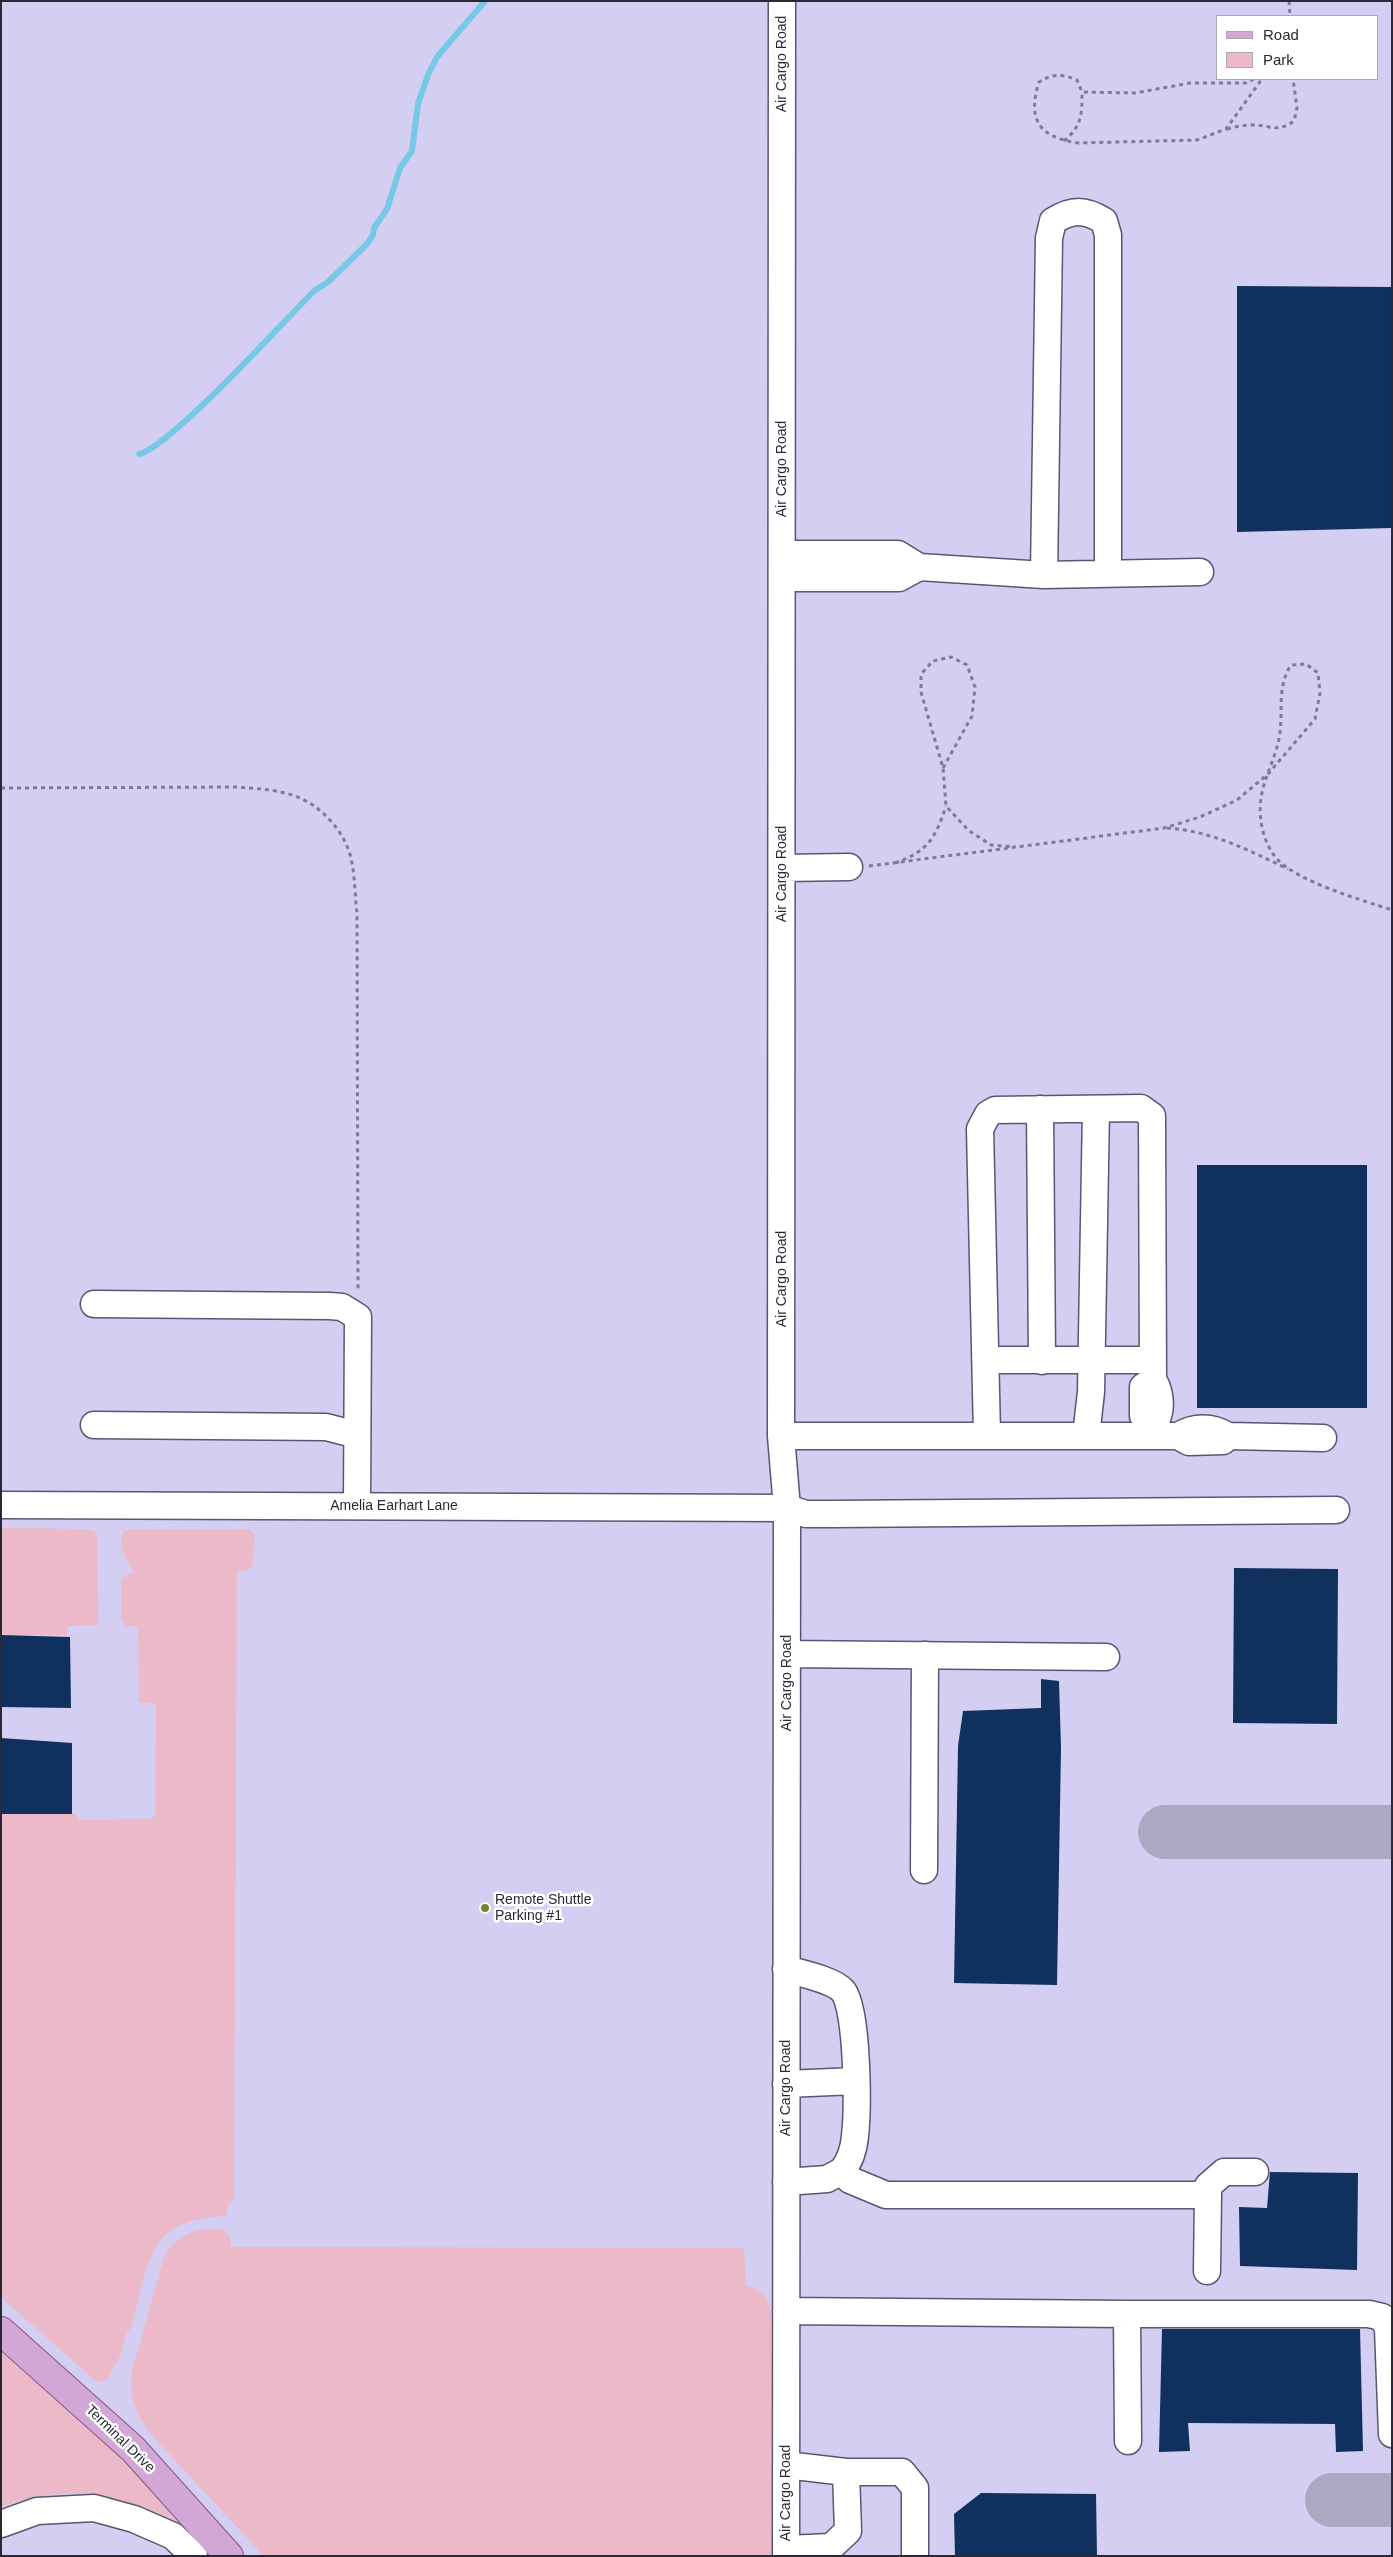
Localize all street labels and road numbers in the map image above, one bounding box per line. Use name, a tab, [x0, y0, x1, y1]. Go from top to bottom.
street label: Air Cargo Road	[774, 16, 790, 112]
street label: Air Cargo Road	[774, 421, 790, 517]
street label: Air Cargo Road	[774, 826, 790, 922]
street label: Air Cargo Road	[774, 1231, 790, 1327]
street label: Amelia Earhart Lane	[330, 1498, 458, 1514]
street label: Air Cargo Road	[779, 1635, 795, 1731]
street label: Air Cargo Road	[778, 2040, 794, 2136]
street label: Terminal Drive	[82, 2402, 158, 2476]
street label: Air Cargo Road	[778, 2445, 794, 2541]

